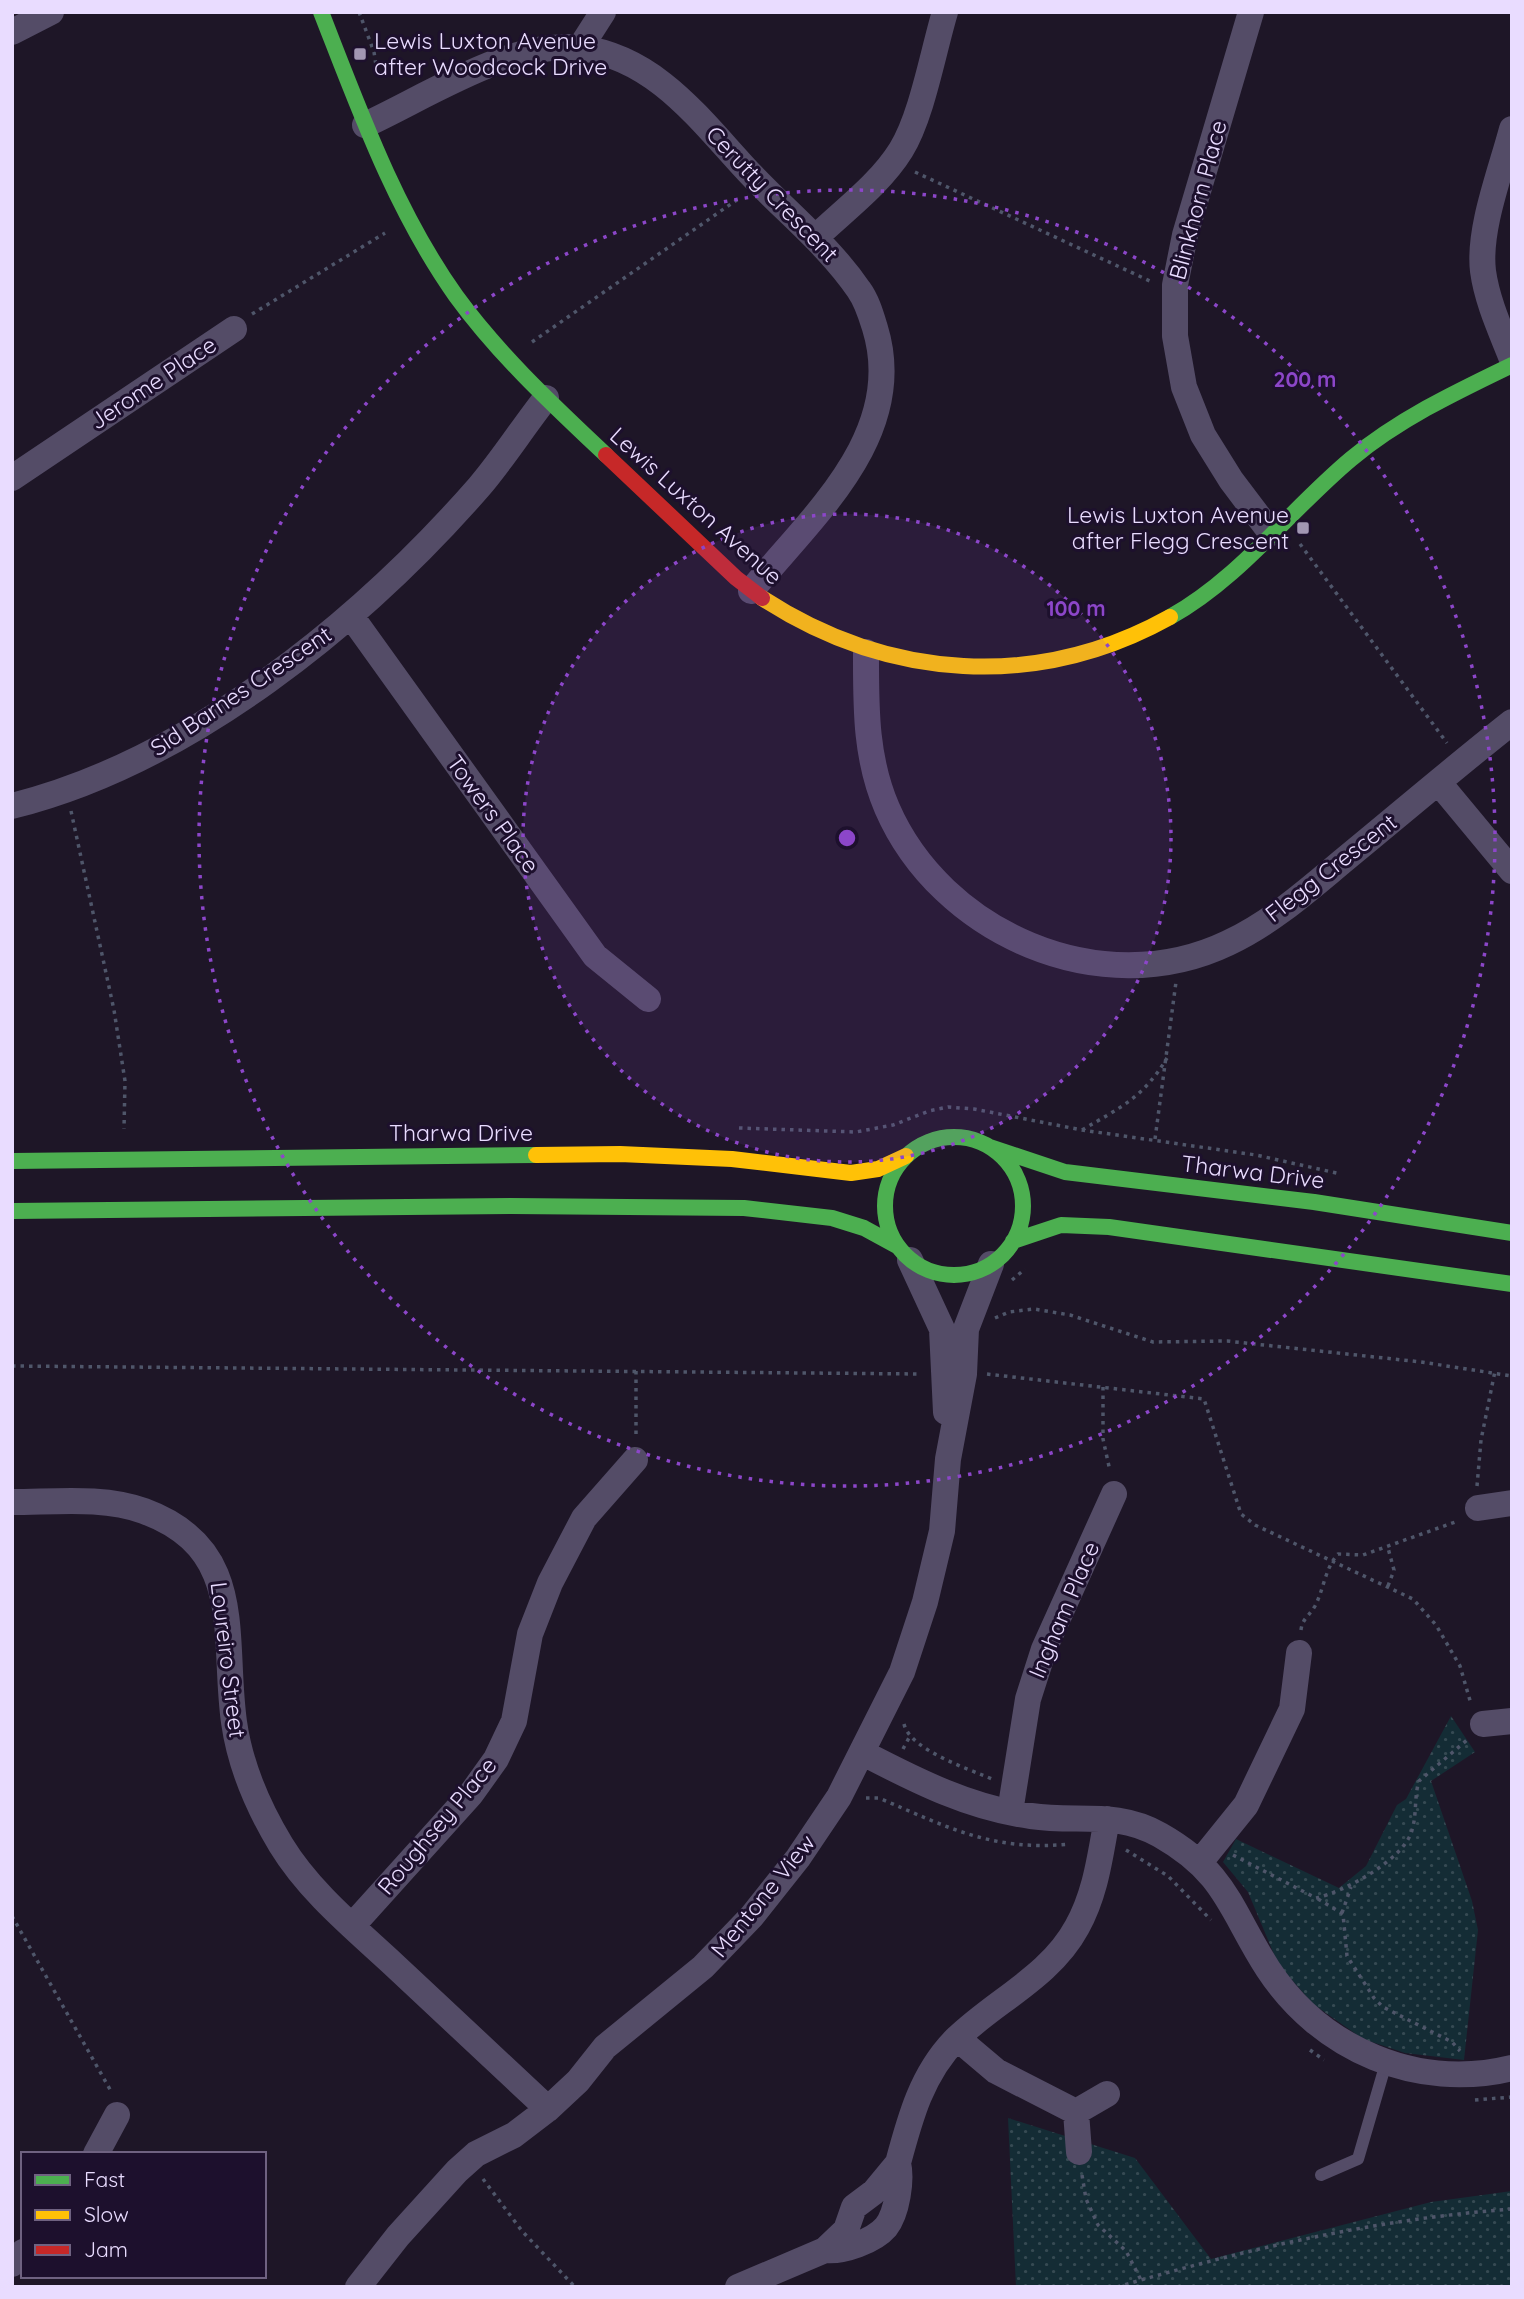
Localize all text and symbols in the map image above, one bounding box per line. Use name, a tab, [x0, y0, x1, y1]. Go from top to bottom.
place label: Lewis Luxton Avenue after Woodcock Drive	[374, 26, 607, 81]
marker: Lewis Luxton Avenue after Woodcock Drive	[352, 46, 368, 62]
street label: Blinkhorn Place	[1162, 117, 1233, 283]
street label: Cerutty Crescent	[700, 120, 845, 268]
street label: Jerome Place	[84, 330, 222, 436]
text: 200 m	[1274, 366, 1336, 392]
street label: Lewis Luxton Avenue	[604, 421, 789, 591]
place label: Lewis Luxton Avenue after Flegg Crescent	[1067, 500, 1289, 555]
marker: Lewis Luxton Avenue after Flegg Crescent	[1295, 520, 1311, 536]
text: 100 m	[1046, 595, 1106, 621]
street label: Sid Barnes Crescent	[145, 619, 337, 762]
street label: Towers Place	[441, 749, 546, 878]
street label: Flegg Crescent	[1259, 807, 1402, 928]
centre of rings	[835, 826, 859, 850]
street label: Tharwa Drive	[389, 1118, 533, 1147]
street label: Tharwa Drive	[1180, 1148, 1326, 1195]
street label: Ingham Place	[1022, 1537, 1105, 1682]
street label: Loureiro Street	[205, 1580, 252, 1740]
street label: Roughsey Place	[371, 1751, 502, 1900]
street label: Mentone View	[704, 1828, 821, 1963]
legend	[21, 2152, 266, 2278]
text: Fast	[84, 2166, 125, 2192]
text: Slow	[84, 2201, 129, 2227]
text: Jam	[84, 2236, 128, 2262]

